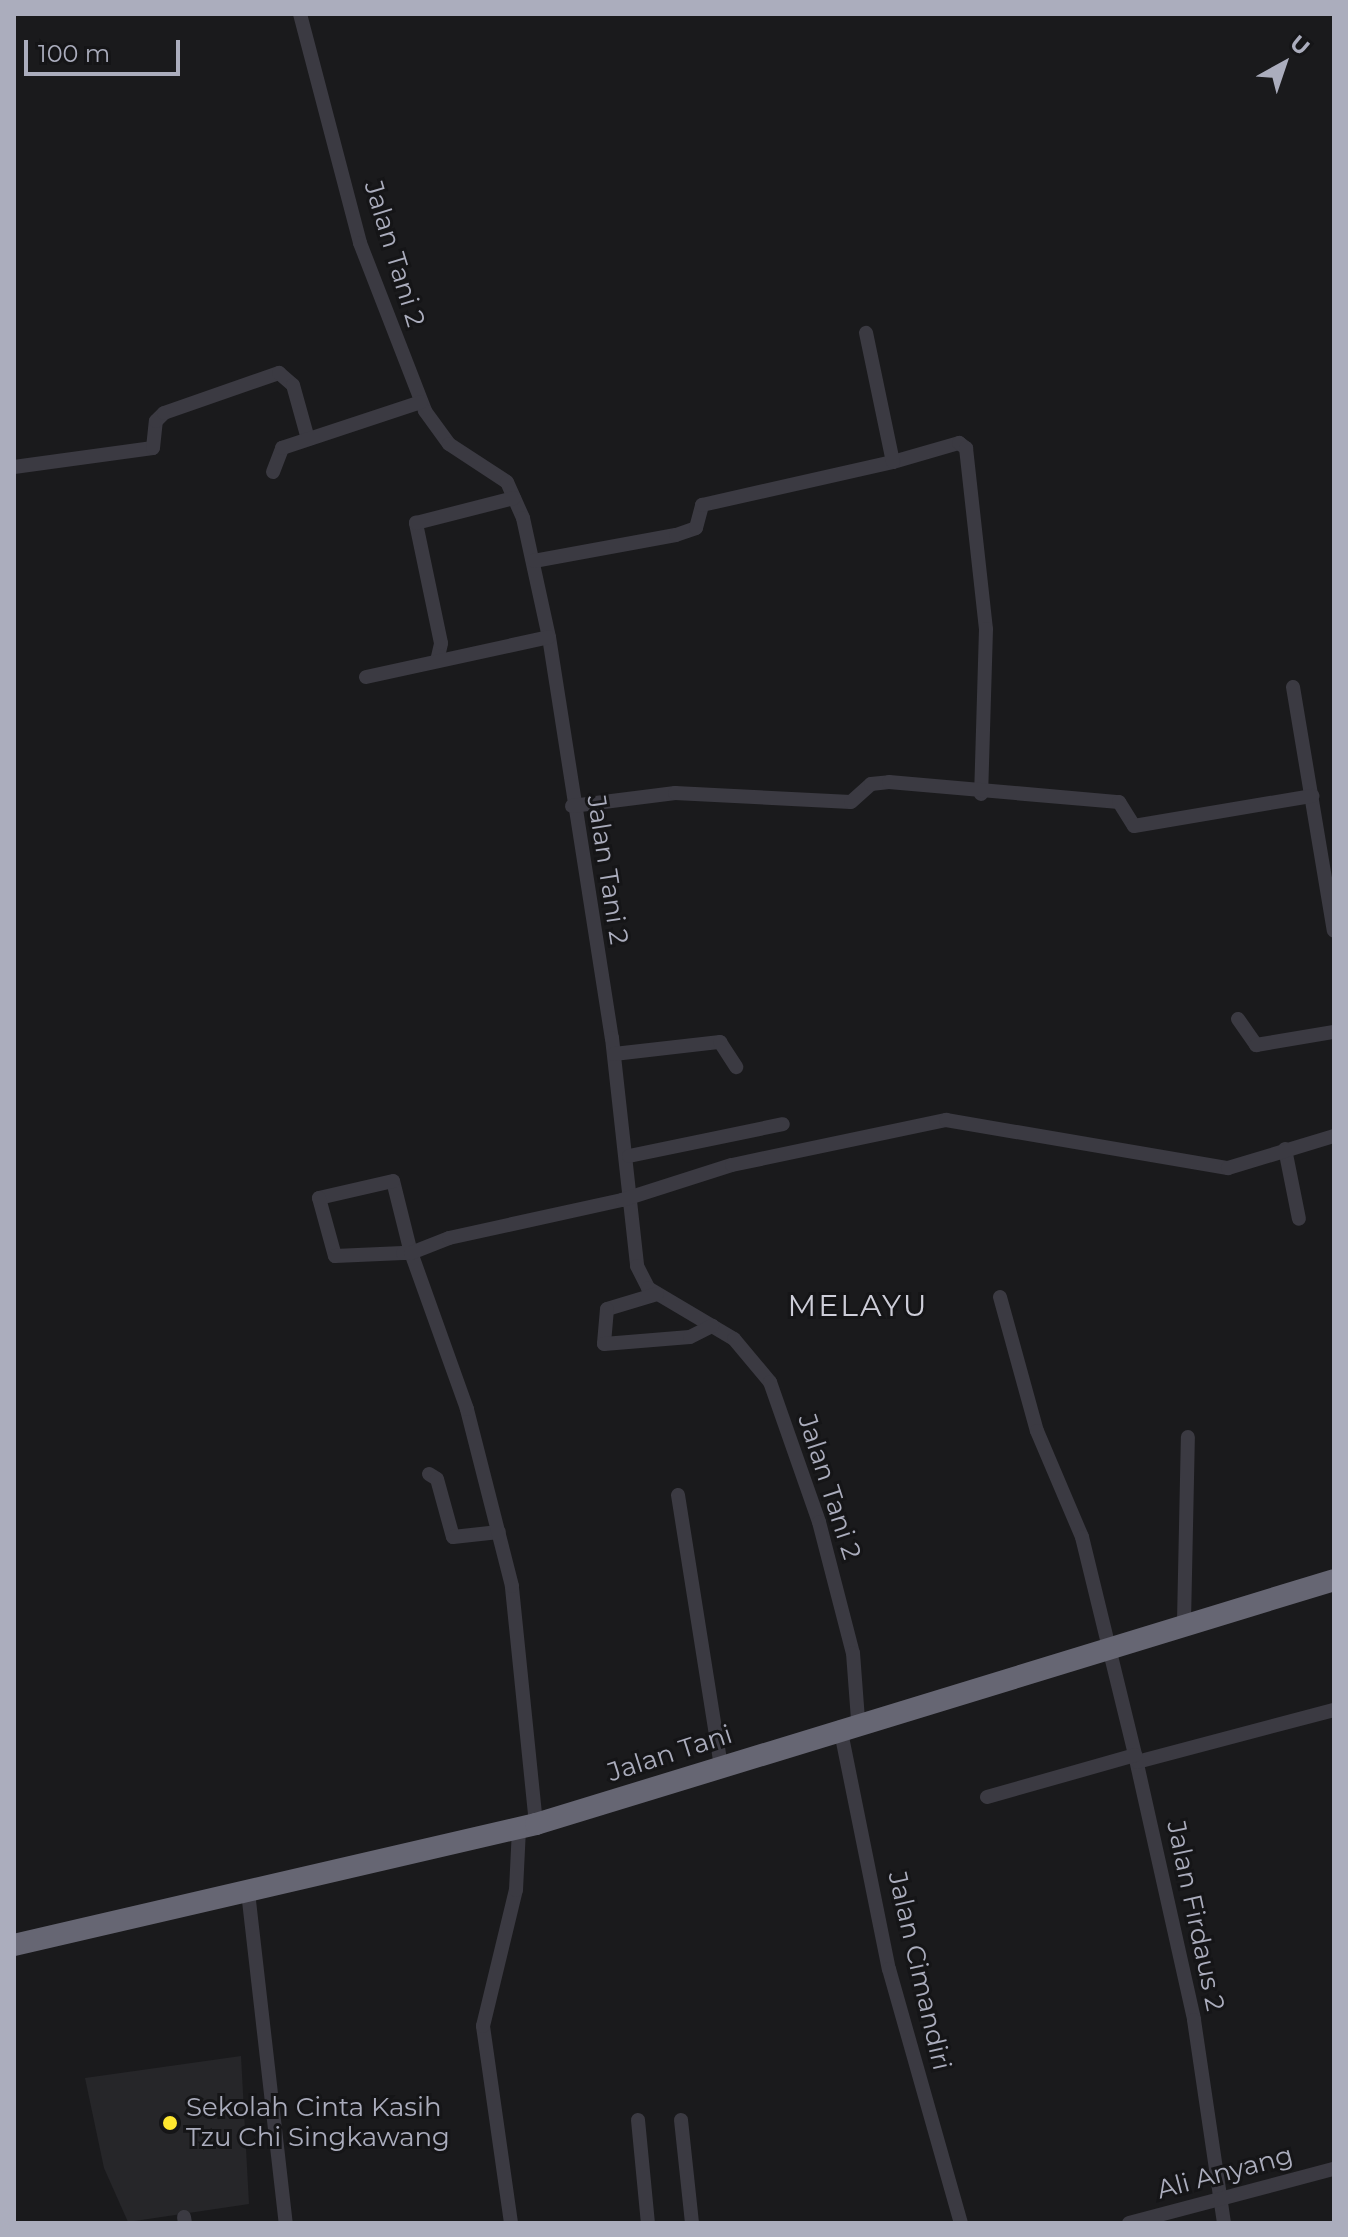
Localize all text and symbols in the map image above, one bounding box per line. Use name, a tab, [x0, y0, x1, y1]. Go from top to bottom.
scale bar	[28, 24, 184, 74]
north arrow	[1244, 24, 1324, 104]
text: U	[1284, 29, 1315, 61]
text: 100 m	[38, 39, 110, 68]
street label: Jalan Tani 2	[357, 177, 431, 331]
street label: Jalan Tani 2	[580, 793, 634, 947]
district label: MELAYU	[787, 1288, 929, 1324]
street label: Jalan Tani 2	[791, 1410, 867, 1564]
street label: Jalan Tani	[604, 1719, 736, 1789]
street label: Jalan Firdaus 2	[1160, 1818, 1230, 2014]
street label: Jalan Cimandiri	[881, 1869, 957, 2073]
place label: Sekolah Cinta Kasih Tzu Chi Singkawang	[186, 2092, 450, 2154]
marker: Sekolah Cinta Kasih Tzu Chi Singkawang	[161, 2114, 179, 2132]
street label: Ali Anyang	[1154, 2140, 1296, 2206]

